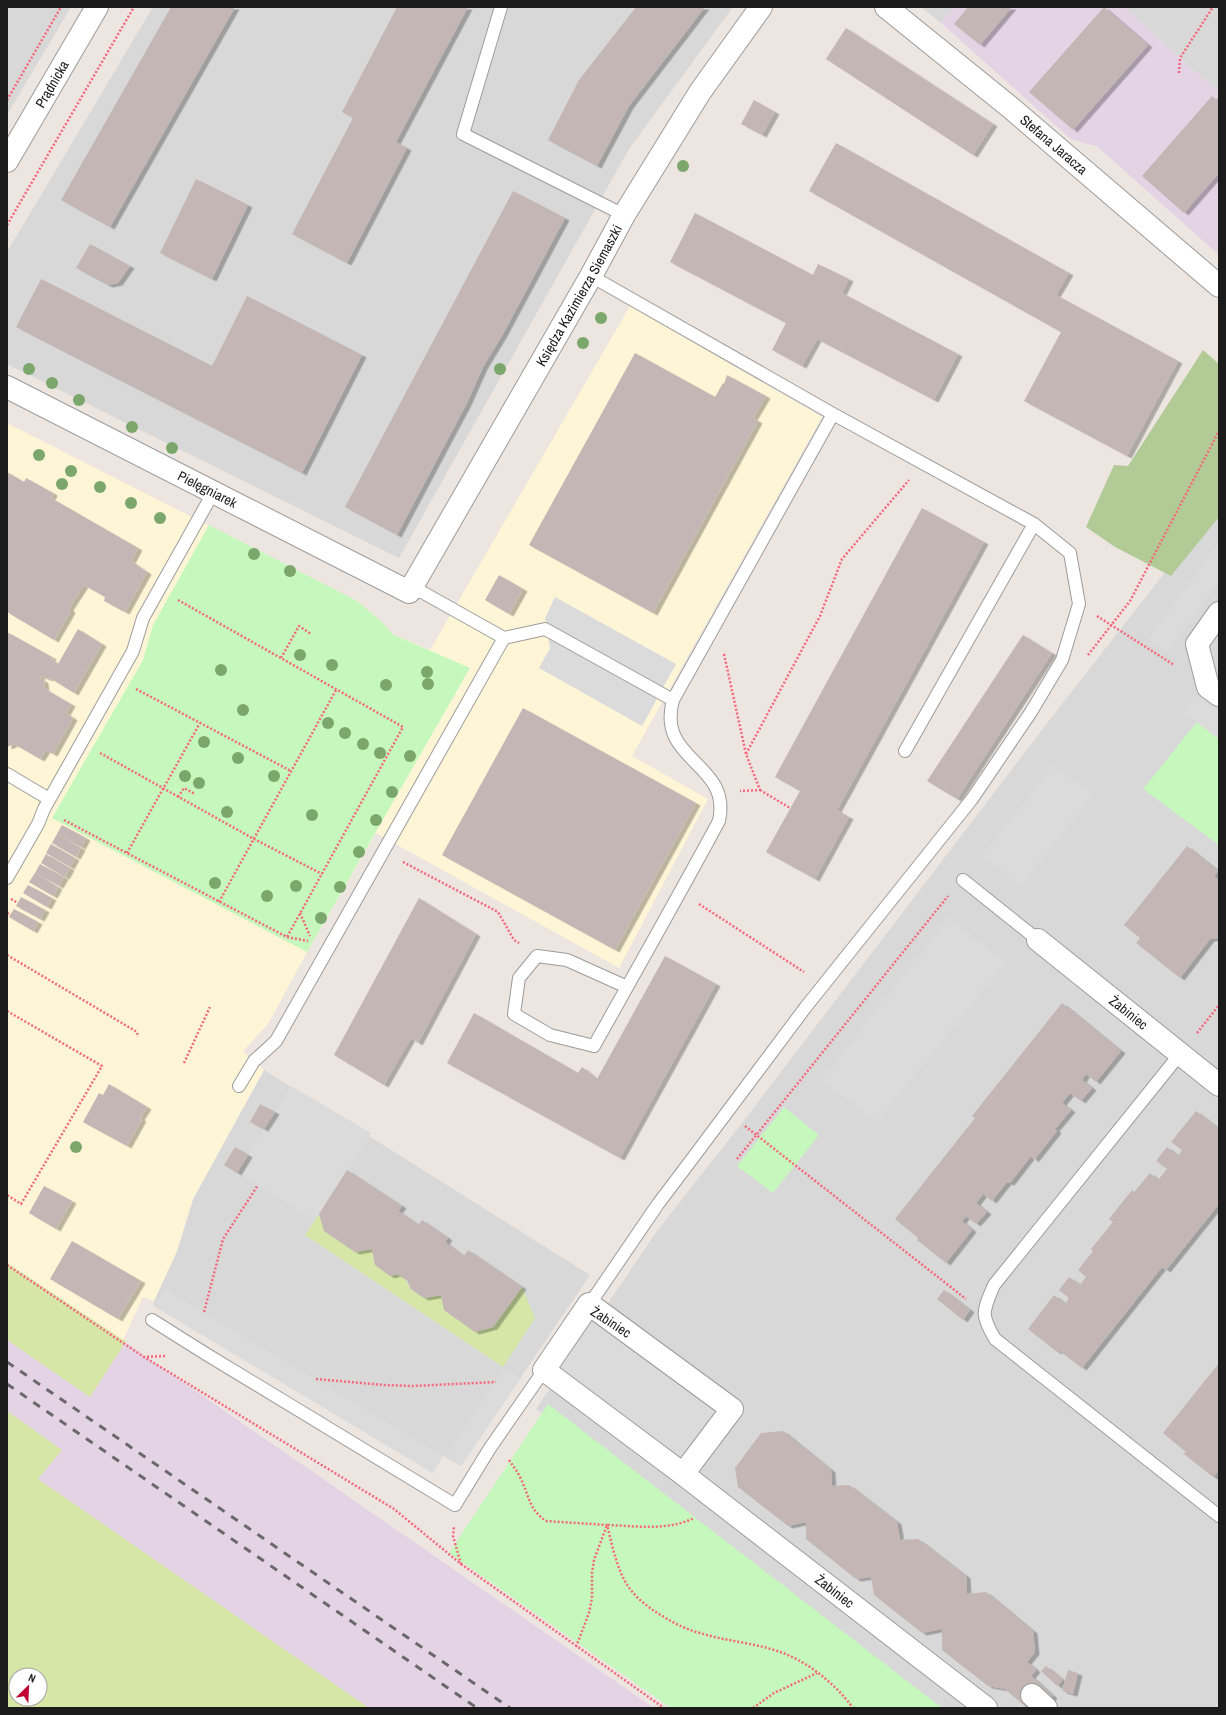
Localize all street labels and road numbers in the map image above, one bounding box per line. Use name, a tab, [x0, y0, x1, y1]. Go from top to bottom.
street label: Prądnicka	[31, 57, 73, 111]
street label: Stefana Jaracza	[1016, 111, 1092, 179]
street label: Księdza Kazimierza Siemaszki	[532, 222, 626, 370]
street label: Pielęgniarek	[175, 467, 241, 512]
street label: Żabiniec	[1105, 992, 1152, 1034]
street label: Żabiniec	[587, 1302, 635, 1342]
street label: Żabiniec	[812, 1570, 858, 1612]

